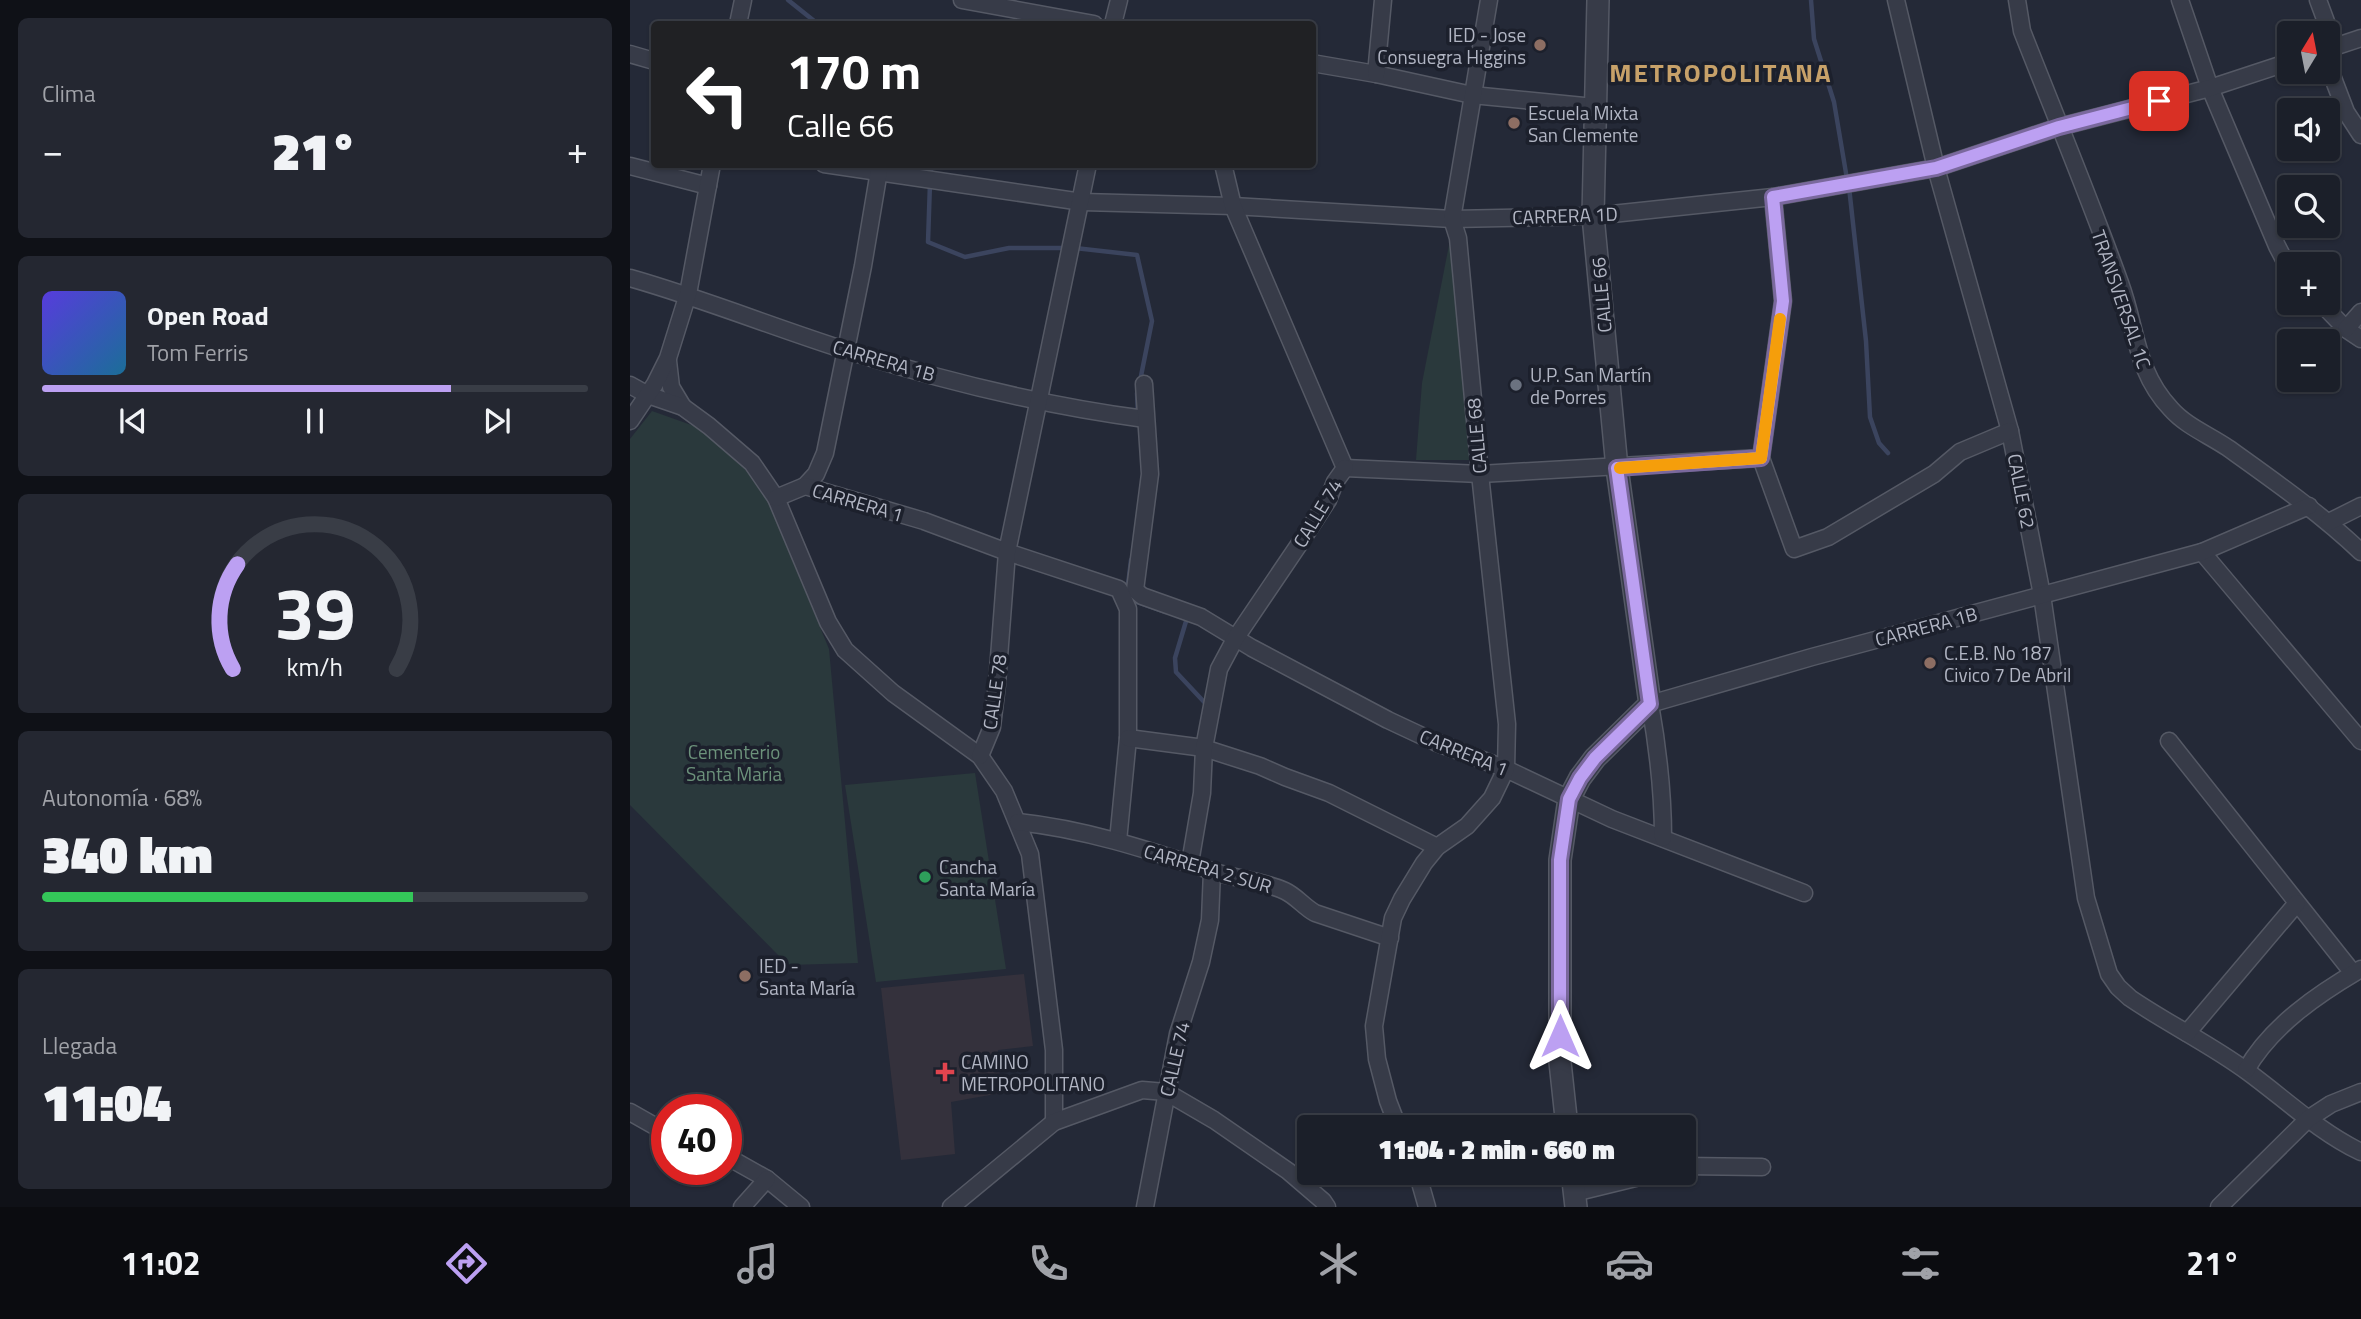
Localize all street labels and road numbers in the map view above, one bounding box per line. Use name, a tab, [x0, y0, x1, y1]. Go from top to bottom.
street label: CARRERA 1D	[1512, 199, 1618, 231]
street label: TRANSVERSAL 1C	[2085, 226, 2159, 372]
street label: CALLE 66	[1583, 256, 1619, 334]
street label: CARRERA 1B	[830, 332, 938, 388]
street label: CALLE 68	[1458, 397, 1494, 475]
street label: CALLE 62	[2001, 451, 2043, 531]
street label: CALLE 74	[1285, 473, 1349, 553]
street label: CARRERA 1	[809, 475, 907, 529]
street label: CARRERA 1B	[1872, 598, 1980, 654]
street label: CALLE 78	[974, 652, 1014, 732]
street label: CARRERA 1	[1415, 721, 1513, 783]
street label: CARRERA 2 SUR	[1141, 836, 1275, 900]
street label: CALLE 74	[1151, 1019, 1197, 1099]

